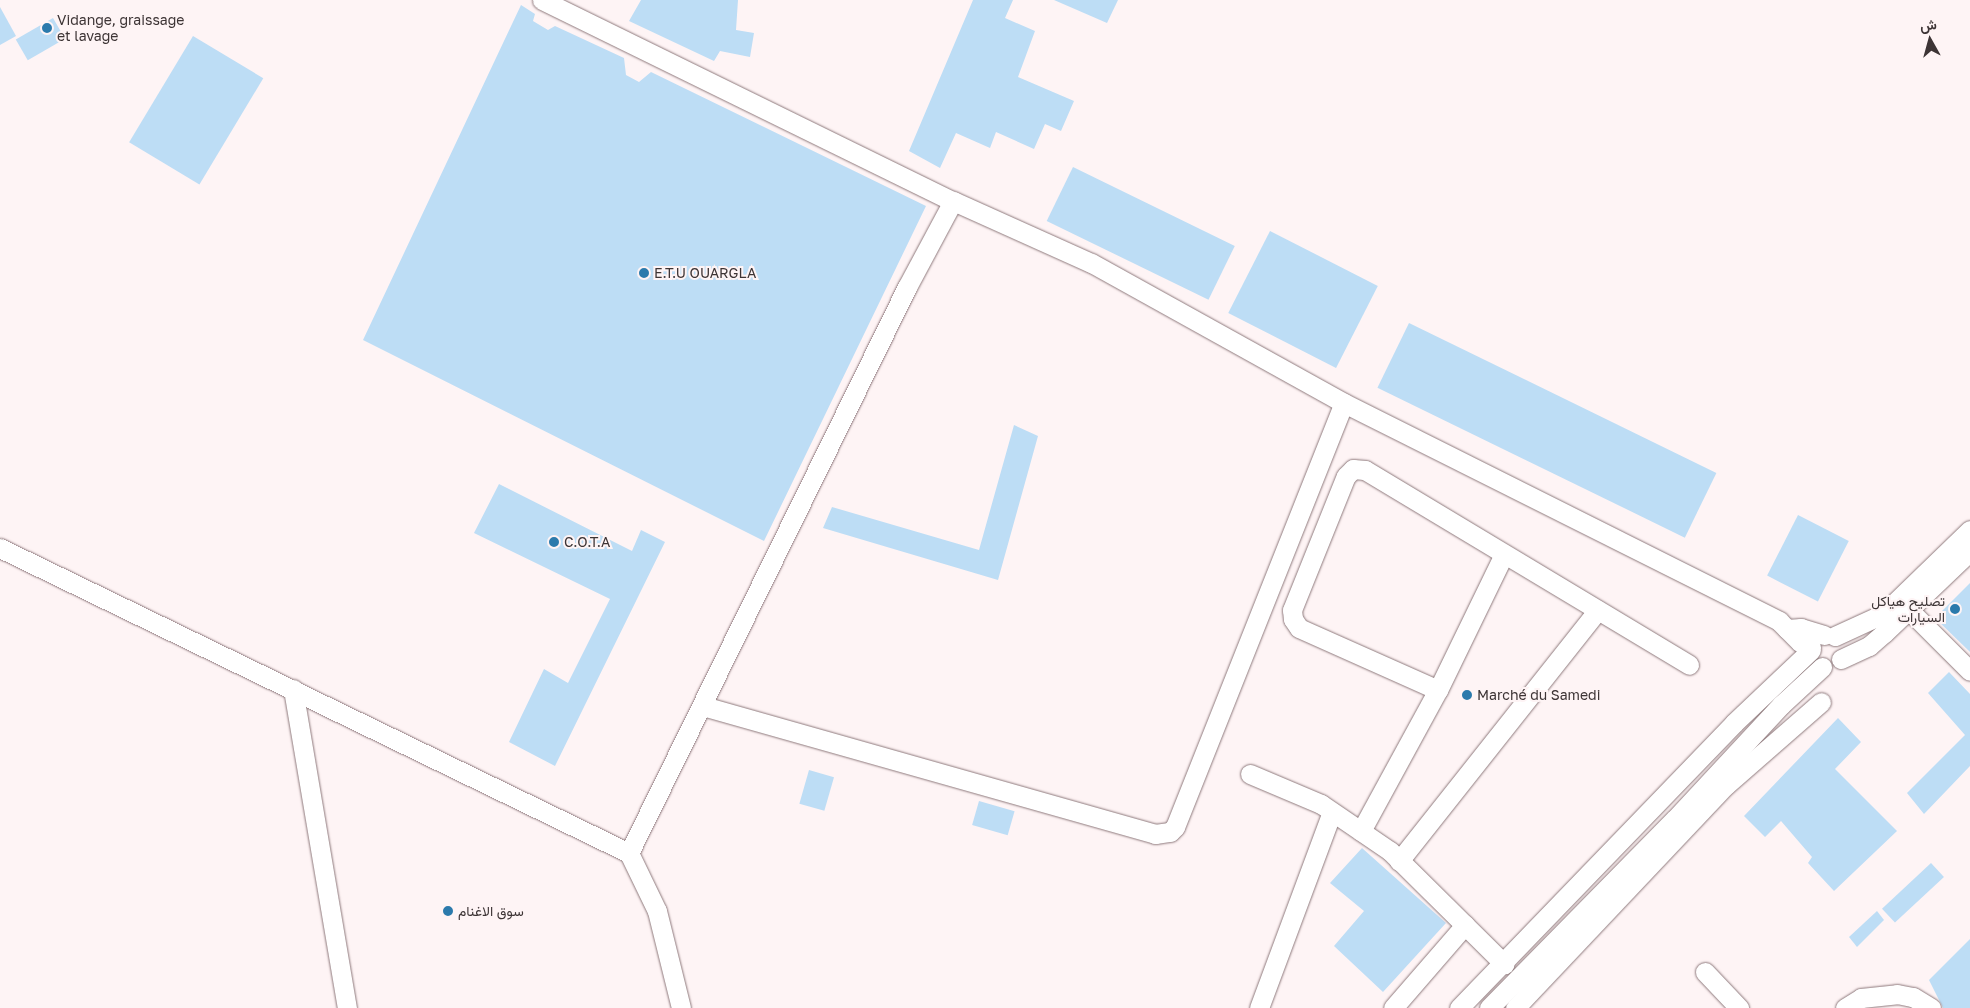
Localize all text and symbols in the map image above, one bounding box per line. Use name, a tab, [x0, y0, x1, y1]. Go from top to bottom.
place label: Vidange, graissage et lavage	[57, 12, 184, 44]
north arrow	[1905, 15, 1955, 65]
text: ش	[1919, 15, 1937, 34]
marker: Vidange, graissage et lavage	[41, 22, 53, 34]
place label: E.T.U OUARGLA	[654, 265, 756, 281]
marker: E.T.U OUARGLA	[638, 267, 650, 279]
place label: C.O.T.A	[564, 534, 610, 550]
marker: C.O.T.A	[548, 536, 560, 548]
place label: تصليح هياكل السيارات	[1871, 593, 1945, 626]
marker: تصليح هياكل السيارات	[1949, 603, 1961, 615]
place label: Marché du Samedi	[1477, 687, 1600, 703]
marker: Marché du Samedi	[1461, 689, 1473, 701]
place label: سوق الاغنام	[458, 903, 524, 919]
marker: سوق الاغنام	[442, 905, 454, 917]

